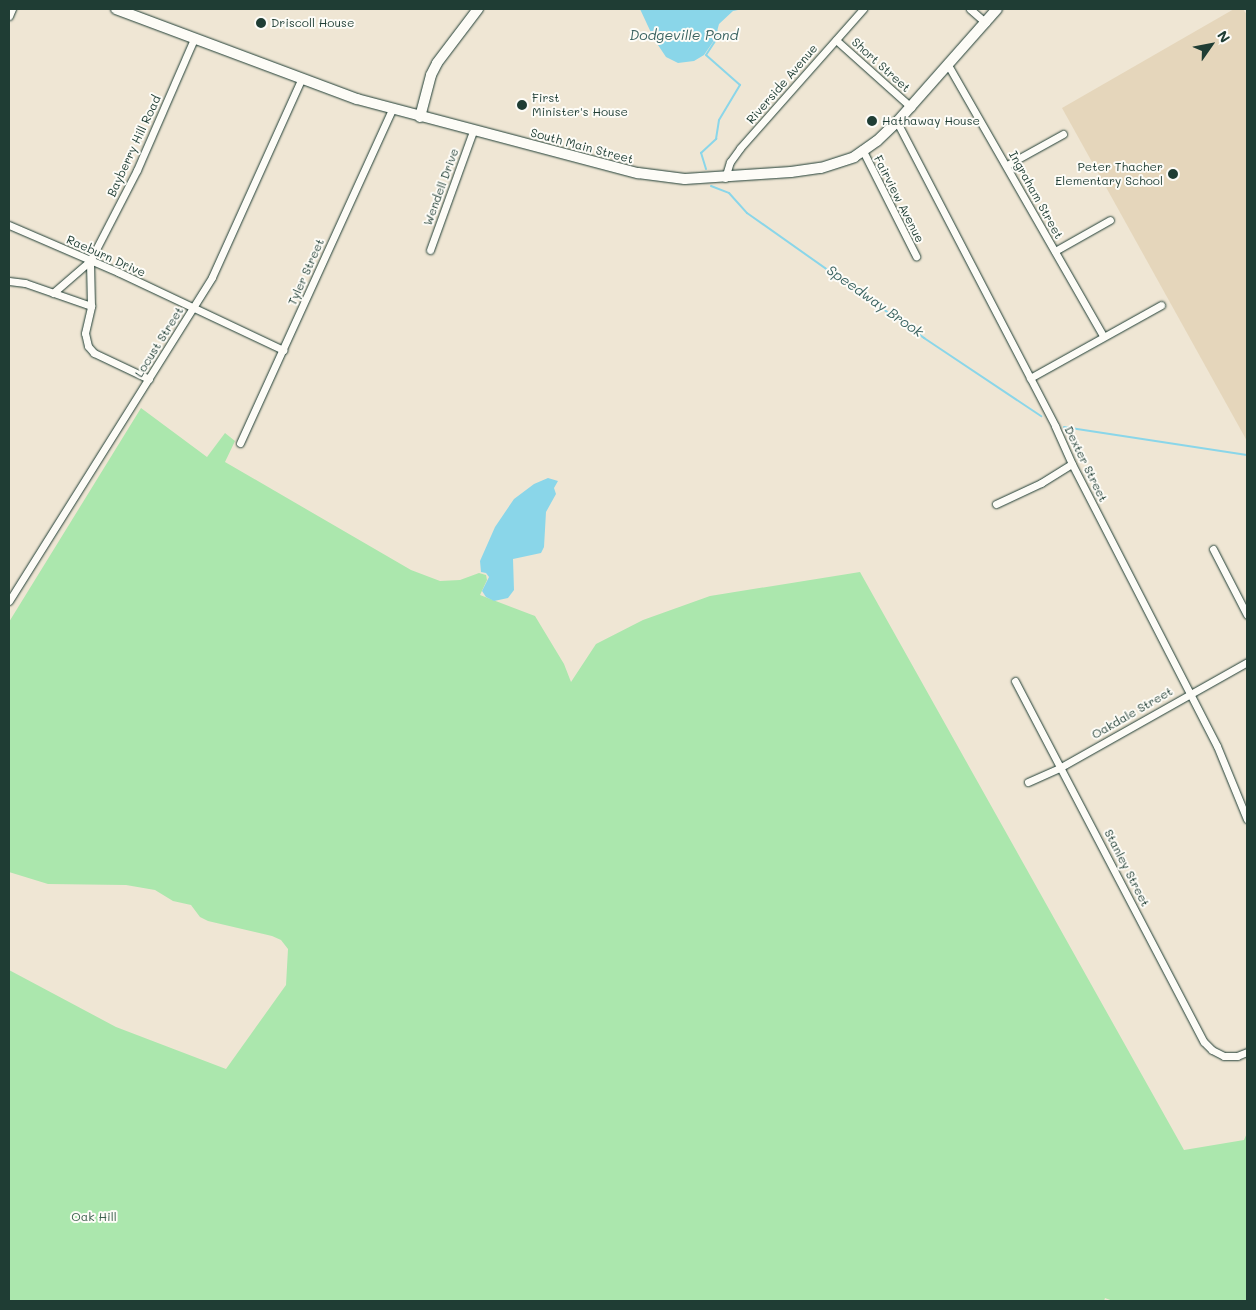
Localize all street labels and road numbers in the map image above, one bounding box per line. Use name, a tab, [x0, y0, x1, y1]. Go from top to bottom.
street label: Short Street	[849, 35, 913, 95]
street label: Riverside Avenue	[743, 41, 821, 127]
street label: Bayberry Hill Road	[104, 93, 164, 199]
street label: South Main Street	[529, 125, 635, 167]
street label: Wendell Drive	[420, 146, 462, 228]
street label: Ingraham Street	[1006, 149, 1066, 241]
street label: Fairview Avenue	[871, 153, 927, 245]
street label: Raeburn Drive	[64, 232, 148, 280]
street label: Tyler Street	[285, 236, 327, 308]
street label: Locust Street	[132, 304, 186, 380]
street label: Dexter Street	[1061, 424, 1111, 504]
street label: Oakdale Street	[1089, 684, 1175, 742]
street label: Stanley Street	[1101, 827, 1153, 909]

